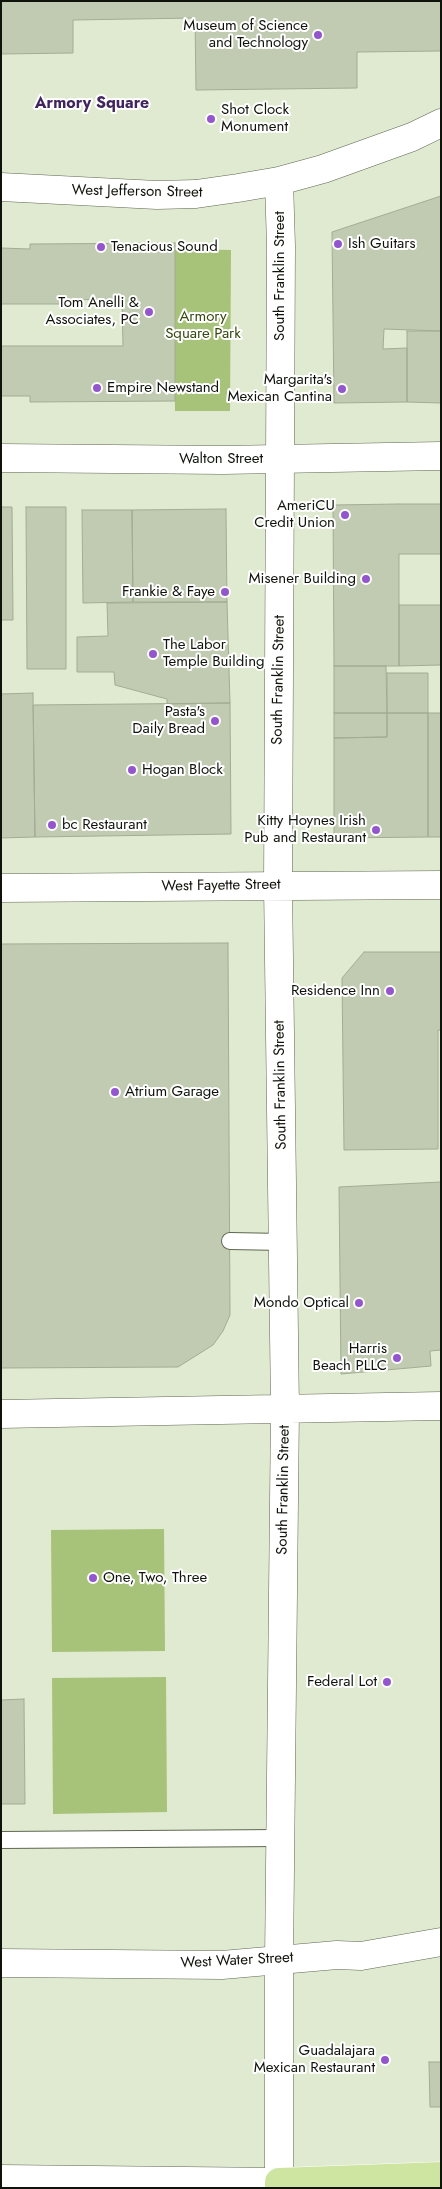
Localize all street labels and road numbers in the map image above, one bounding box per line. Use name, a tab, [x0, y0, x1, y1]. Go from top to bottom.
street label: West Jefferson Street	[72, 182, 202, 202]
street label: South Franklin Street	[271, 211, 289, 341]
street label: Walton Street	[179, 450, 263, 468]
street label: South Franklin Street	[269, 615, 289, 745]
street label: West Fayette Street	[161, 876, 281, 896]
street label: South Franklin Street	[271, 1020, 291, 1150]
street label: South Franklin Street	[274, 1425, 294, 1555]
street label: West Water Street	[180, 1949, 294, 1973]

